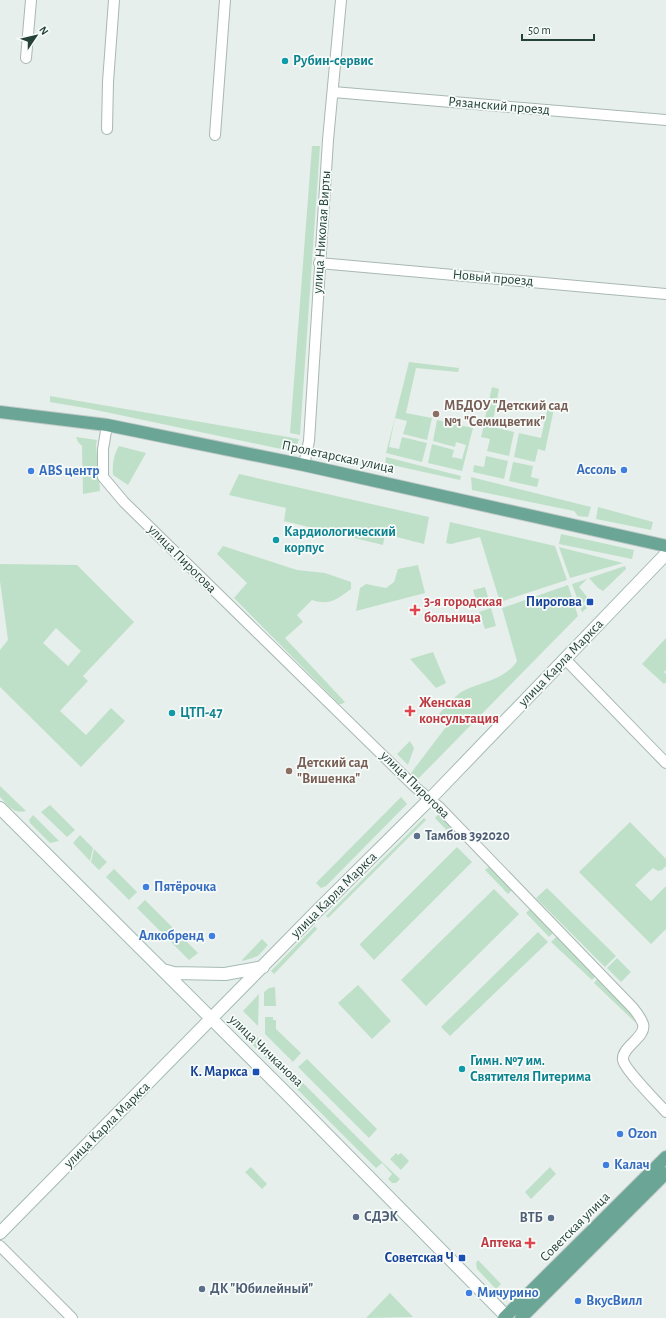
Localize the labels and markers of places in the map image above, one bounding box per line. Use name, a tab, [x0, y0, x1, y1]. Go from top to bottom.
place label: Рубин-сервис	[293, 54, 374, 68]
marker: Рубин-сервис	[280, 56, 290, 66]
place label: МБДОУ "Детский сад №1 "Семицветик"	[444, 399, 569, 429]
marker: МБДОУ "Детский сад №1 "Семицветик"	[431, 409, 441, 419]
place label: Ассоль	[576, 463, 617, 477]
place label: ABS центр	[39, 464, 99, 478]
marker: Ассоль	[619, 465, 629, 475]
marker: ABS центр	[26, 466, 36, 476]
place label: Кардиологический корпус	[284, 525, 396, 555]
marker: Кардиологический корпус	[271, 535, 281, 545]
place label: 3-я городская больница	[424, 595, 502, 625]
place label: Пирогова	[526, 595, 582, 609]
marker: Пирогова	[585, 597, 595, 607]
marker: 3-я городская больница	[409, 604, 421, 616]
place label: Женская консультация	[419, 696, 499, 726]
marker: Женская консультация	[404, 705, 416, 717]
place label: ЦТП-47	[180, 706, 222, 720]
marker: ЦТП-47	[167, 708, 177, 718]
place label: Детский сад "Вишенка"	[297, 756, 369, 786]
marker: Детский сад "Вишенка"	[284, 766, 294, 776]
place label: Тамбов 392020	[425, 829, 510, 843]
marker: Тамбов 392020	[412, 831, 422, 841]
place label: Пятёрочка	[154, 880, 217, 894]
marker: Пятёрочка	[141, 882, 151, 892]
place label: Алкобренд	[139, 929, 204, 943]
marker: Алкобренд	[207, 931, 217, 941]
place label: Гимн. №7 им. Святителя Питерима	[470, 1054, 591, 1084]
marker: Гимн. №7 им. Святителя Питерима	[457, 1064, 467, 1074]
place label: К. Маркса	[190, 1065, 248, 1079]
marker: К. Маркса	[251, 1067, 261, 1077]
place label: Ozon	[628, 1127, 657, 1141]
marker: Ozon	[615, 1129, 625, 1139]
place label: Калач	[614, 1158, 650, 1172]
marker: Калач	[601, 1160, 611, 1170]
place label: СДЭК	[364, 1210, 398, 1224]
place label: ВТБ	[519, 1211, 543, 1225]
marker: СДЭК	[351, 1212, 361, 1222]
marker: ВТБ	[546, 1213, 556, 1223]
place label: Аптека	[481, 1236, 522, 1250]
marker: Аптека	[525, 1238, 535, 1248]
place label: Советская Ч	[385, 1251, 454, 1265]
marker: Советская Ч	[457, 1253, 467, 1263]
place label: ДК "Юбилейный"	[210, 1282, 313, 1296]
marker: ДК "Юбилейный"	[197, 1284, 207, 1294]
place label: Мичурино	[477, 1286, 539, 1300]
marker: Мичурино	[464, 1288, 474, 1298]
place label: ВкусВилл	[586, 1294, 643, 1308]
marker: ВкусВилл	[573, 1296, 583, 1306]

